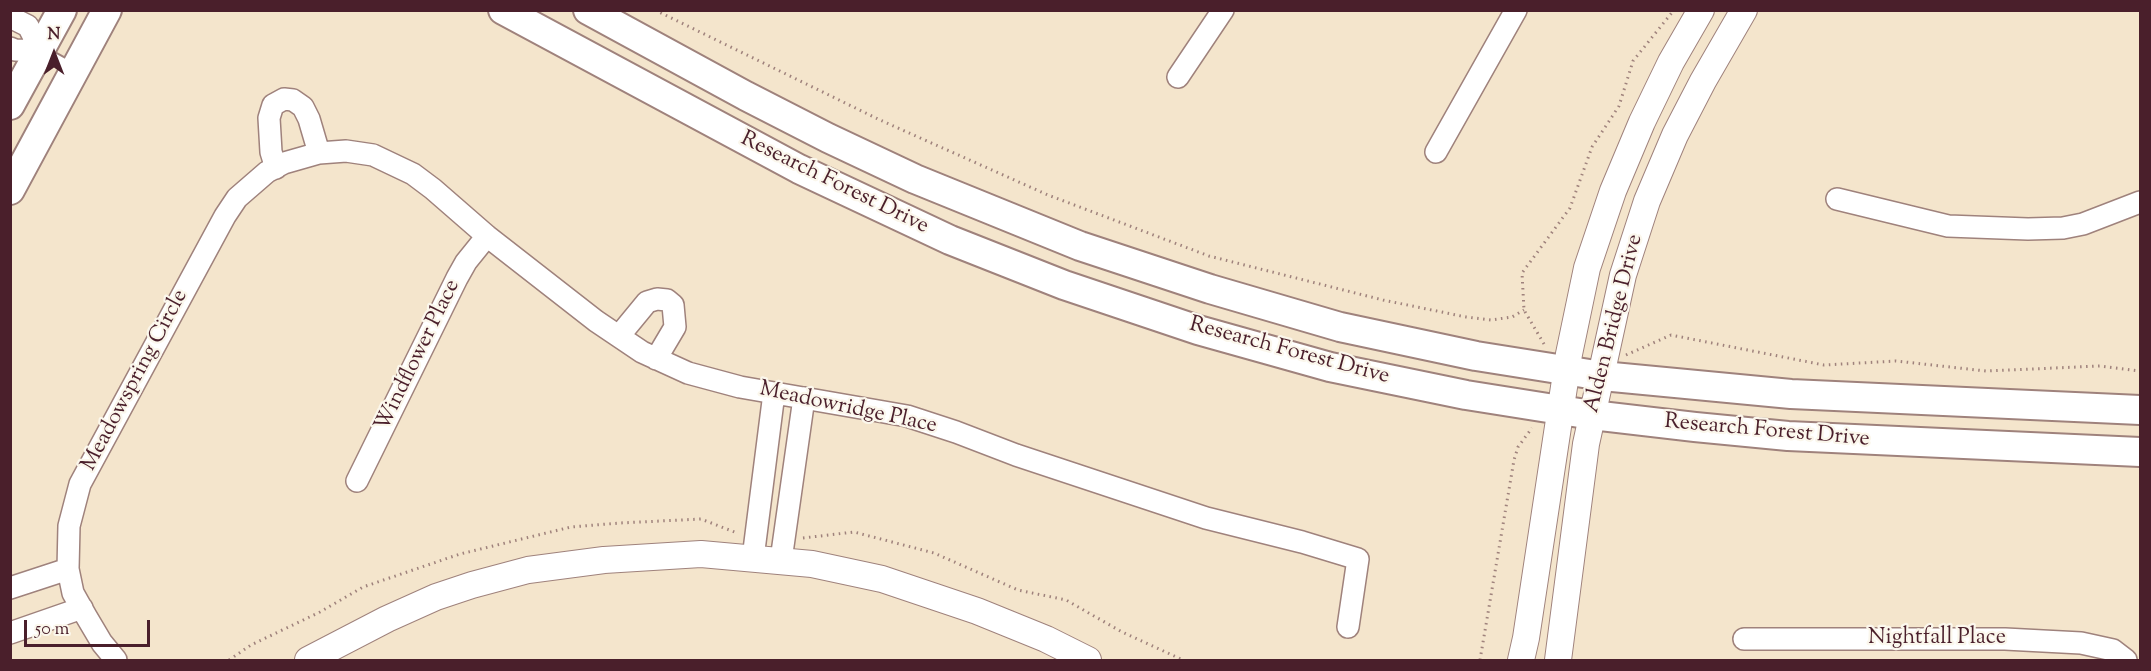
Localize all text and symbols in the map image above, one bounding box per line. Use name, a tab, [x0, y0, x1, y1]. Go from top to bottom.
north arrow	[24, 24, 84, 84]
text: N	[48, 24, 60, 47]
street label: Research Forest Drive	[736, 127, 932, 241]
street label: Alden Bridge Drive	[1580, 232, 1650, 416]
street label: Windflower Place	[371, 276, 467, 436]
street label: Meadowspring Circle	[77, 286, 195, 476]
street label: Research Forest Drive	[1186, 313, 1392, 391]
street label: Meadowridge Place	[757, 377, 939, 441]
street label: Research Forest Drive	[1663, 410, 1871, 454]
scale bar	[27, 608, 153, 646]
text: 50 m	[35, 617, 69, 643]
street label: Nightfall Place	[1868, 626, 2006, 652]

